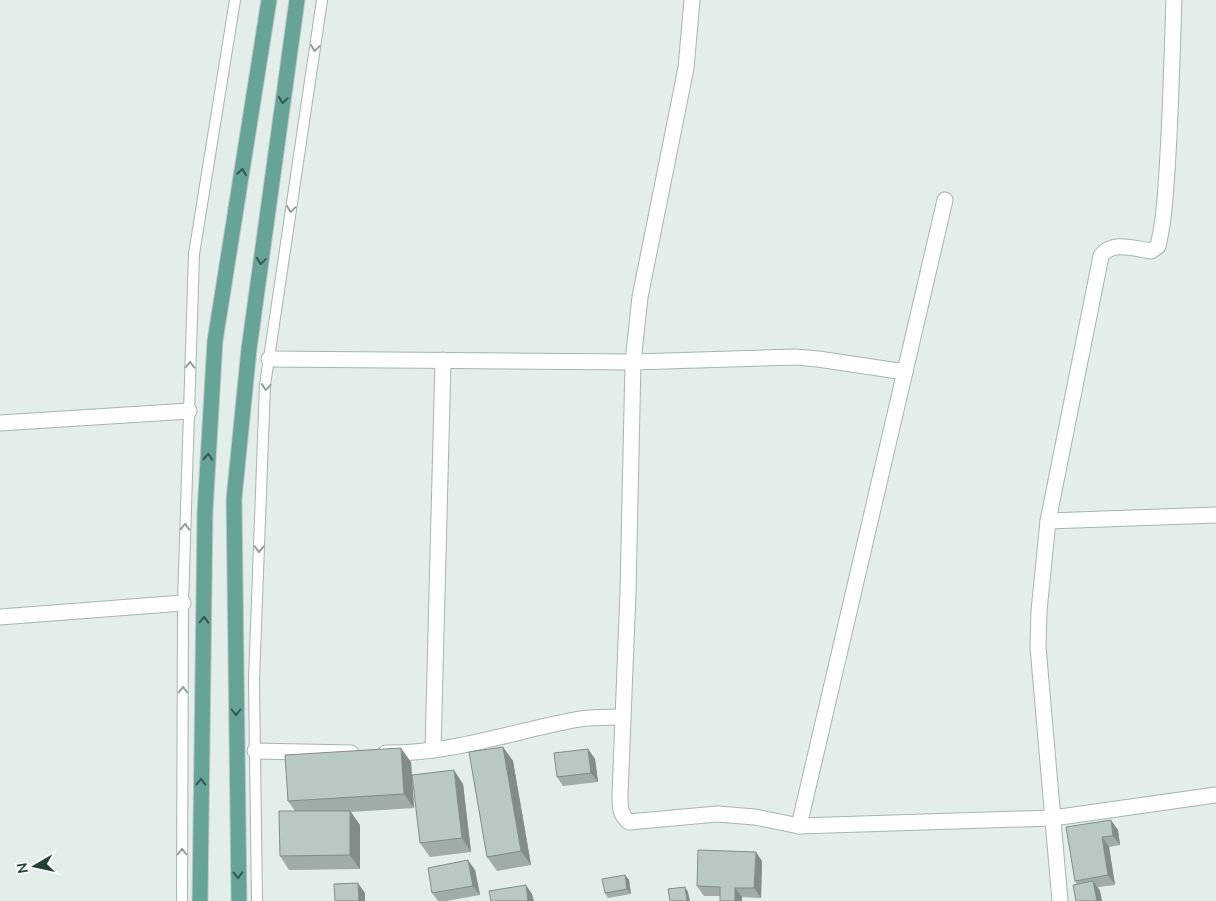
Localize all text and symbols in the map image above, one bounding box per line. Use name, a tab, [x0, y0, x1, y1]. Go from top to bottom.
one-way arrow	[310, 45, 321, 53]
one-way arrow	[279, 96, 289, 105]
one-way arrow	[236, 167, 246, 176]
one-way arrow	[287, 205, 297, 213]
one-way arrow	[257, 257, 267, 266]
one-way arrow	[185, 361, 196, 369]
one-way arrow	[260, 383, 271, 391]
one-way arrow	[203, 453, 214, 461]
one-way arrow	[180, 523, 190, 531]
one-way arrow	[254, 546, 264, 554]
one-way arrow	[199, 616, 209, 624]
one-way arrow	[178, 686, 188, 694]
one-way arrow	[231, 708, 241, 716]
one-way arrow	[196, 778, 206, 786]
north arrow	[10, 841, 60, 891]
one-way arrow	[177, 848, 187, 856]
text: N	[12, 861, 33, 875]
one-way arrow	[233, 871, 243, 879]

